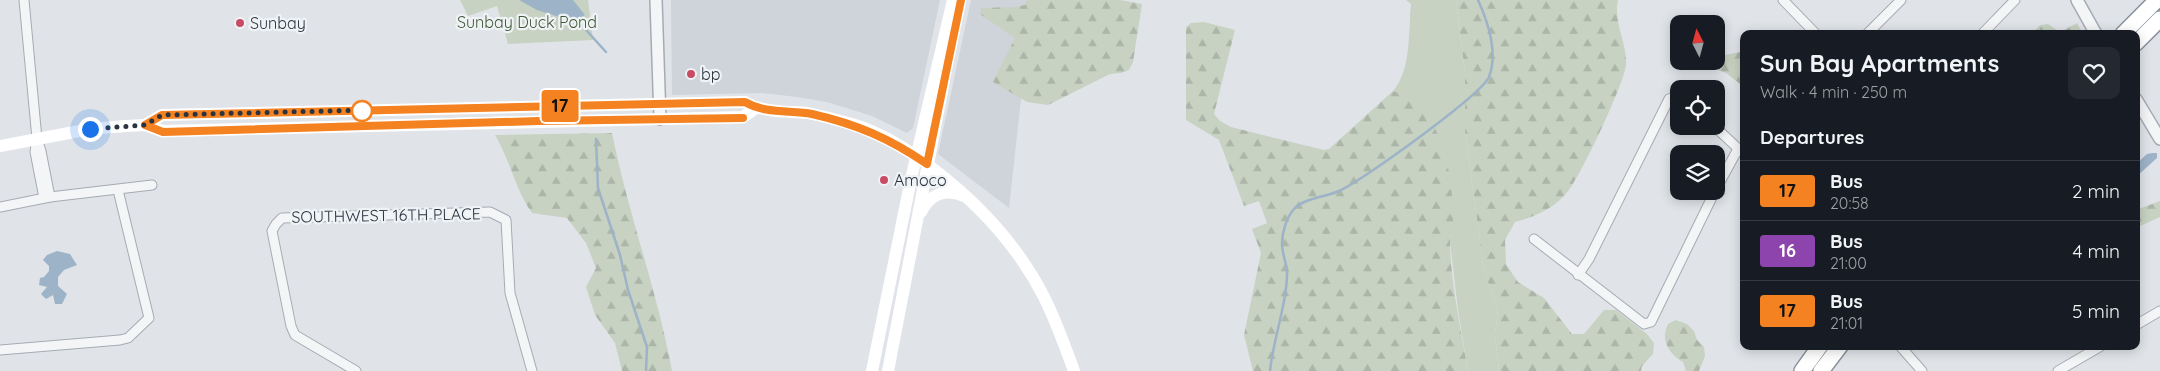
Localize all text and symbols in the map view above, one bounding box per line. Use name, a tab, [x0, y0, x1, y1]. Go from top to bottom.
park label: Sunbay Duck Pond	[457, 12, 597, 32]
place label: Sunbay	[250, 13, 306, 33]
north arrow	[1670, 15, 1725, 70]
map controls	[1670, 15, 1725, 200]
marker: Sunbay	[234, 17, 246, 29]
button: heart	[2068, 47, 2120, 99]
text: Sun Bay Apartments	[1760, 48, 1999, 78]
place label: bp	[701, 64, 720, 84]
marker: bp	[685, 68, 697, 80]
button: locate	[1670, 80, 1725, 135]
text: Walk · 4 min · 250 m	[1760, 82, 1907, 102]
line badge: 17	[538, 90, 582, 122]
text: 17	[552, 94, 568, 117]
unlabelled marker	[351, 100, 373, 122]
your location	[78, 117, 103, 142]
text: Departures	[1760, 125, 1864, 149]
button: layers	[1670, 145, 1725, 200]
text: Bus	[1830, 169, 1863, 193]
place label: Amoco	[894, 170, 947, 190]
marker: Amoco	[878, 174, 890, 186]
text: 17	[1779, 179, 1796, 202]
text: 2 min	[2072, 179, 2120, 203]
text: 20:58	[1830, 193, 1869, 213]
street label: SOUTHWEST 16TH PLACE	[291, 203, 481, 227]
text: Bus	[1830, 229, 1863, 253]
text: 16	[1779, 239, 1796, 262]
text: 4 min	[2072, 239, 2120, 263]
text: 21:00	[1830, 253, 1867, 273]
text: Bus	[1830, 289, 1863, 313]
text: 17	[1779, 299, 1796, 322]
text: 5 min	[2072, 299, 2120, 323]
text: 21:01	[1830, 313, 1863, 333]

